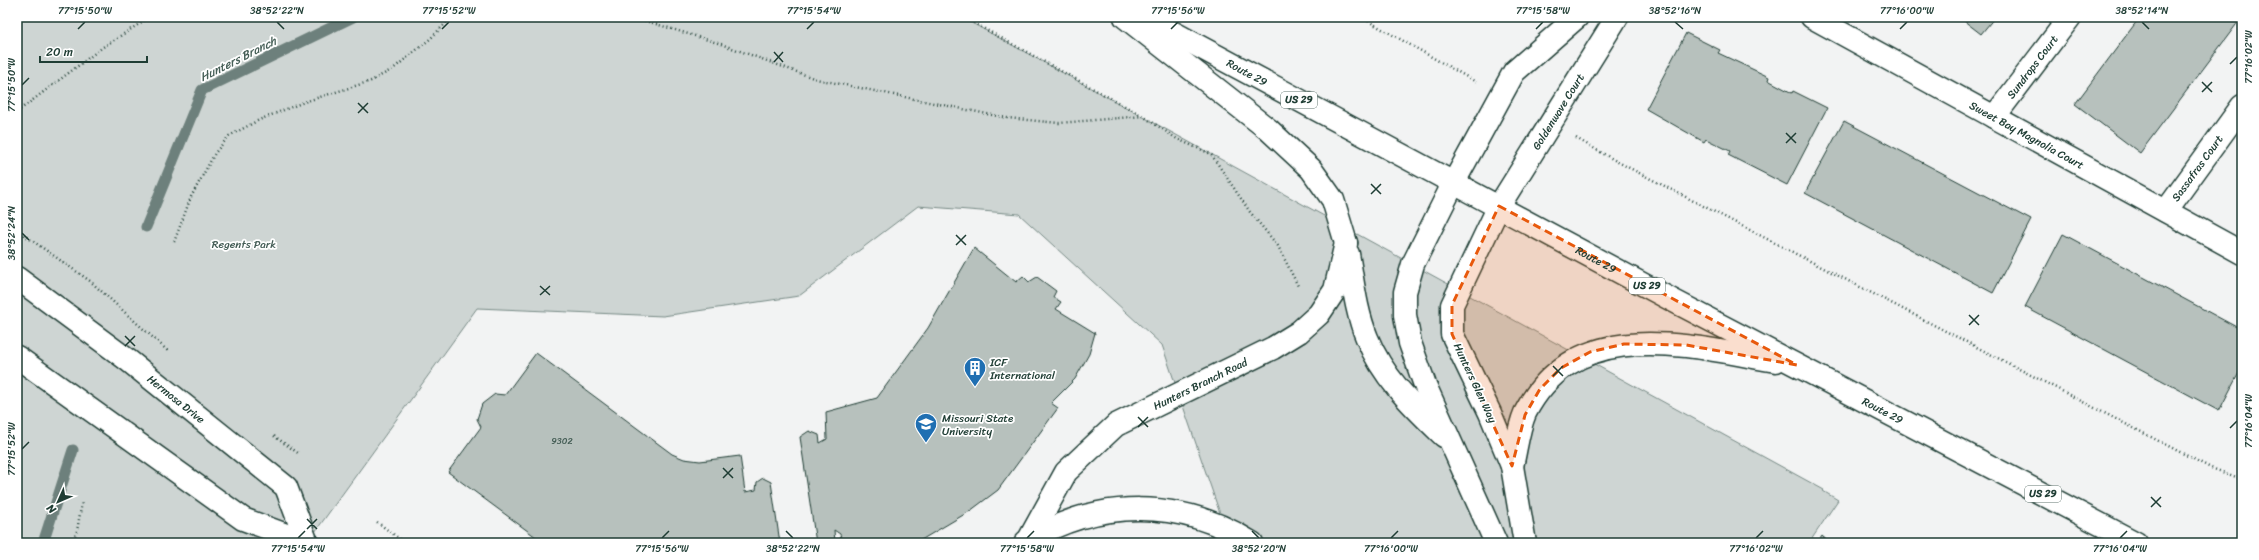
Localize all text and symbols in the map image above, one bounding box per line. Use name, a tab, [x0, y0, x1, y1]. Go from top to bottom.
text: 77°15'50"W	[58, 2, 112, 20]
text: 38°52'22"N	[250, 2, 304, 20]
text: 77°15'52"W	[422, 2, 476, 20]
text: 77°15'54"W	[787, 2, 841, 20]
text: 77°15'56"W	[1151, 2, 1205, 20]
text: 77°15'58"W	[1516, 2, 1570, 20]
text: 38°52'16"N	[1649, 2, 1701, 20]
text: 77°16'00"W	[1880, 2, 1934, 20]
text: 38°52'14"N	[2115, 2, 2169, 20]
water label: Hunters Branch	[196, 29, 282, 88]
text: 77°16'02"W	[2240, 30, 2258, 84]
street label: Sundrops Court	[2002, 31, 2063, 103]
scale bar	[40, 38, 147, 64]
text: 20 m	[46, 41, 73, 63]
street label: Route 29	[1223, 53, 1271, 91]
text: 77°15'50"W	[3, 58, 21, 112]
street label: Goldenwave Court	[1527, 69, 1589, 154]
road number: US 29	[1281, 92, 1317, 108]
street label: Sweet Bay Magnolia Court	[1966, 96, 2088, 174]
street label: Sassafras Court	[2166, 131, 2228, 205]
text: 38°52'24"N	[3, 206, 21, 260]
park label: Regents Park	[212, 235, 276, 254]
street label: Route 29	[1572, 241, 1620, 278]
road number: US 29	[1629, 278, 1665, 294]
street label: Hunters Glen Way	[1448, 340, 1502, 426]
street label: Hunters Branch Road	[1149, 352, 1252, 415]
place label: ICF International	[989, 353, 1056, 385]
building icon: ICF International	[962, 355, 988, 388]
street label: Hermosa Drive	[143, 370, 210, 428]
street label: Route 29	[1859, 392, 1907, 429]
text: 77°16'04"W	[2240, 394, 2258, 448]
place label: Missouri State University	[942, 409, 1014, 441]
school or university icon: Missouri State University	[913, 411, 939, 444]
text: 77°15'52"W	[3, 422, 21, 476]
house number: 9302	[551, 433, 573, 449]
north arrow	[38, 482, 78, 522]
road number: US 29	[2025, 486, 2061, 502]
text: N	[42, 499, 61, 519]
text: 77°15'54"W	[271, 540, 325, 558]
text: 77°15'56"W	[635, 540, 689, 558]
text: 38°52'22"N	[766, 540, 820, 558]
text: 77°15'58"W	[1000, 540, 1054, 558]
text: 38°52'20"N	[1232, 540, 1286, 558]
text: 77°16'00"W	[1364, 540, 1418, 558]
text: 77°16'02"W	[1729, 540, 1783, 558]
text: 77°16'04"W	[2093, 540, 2147, 558]

